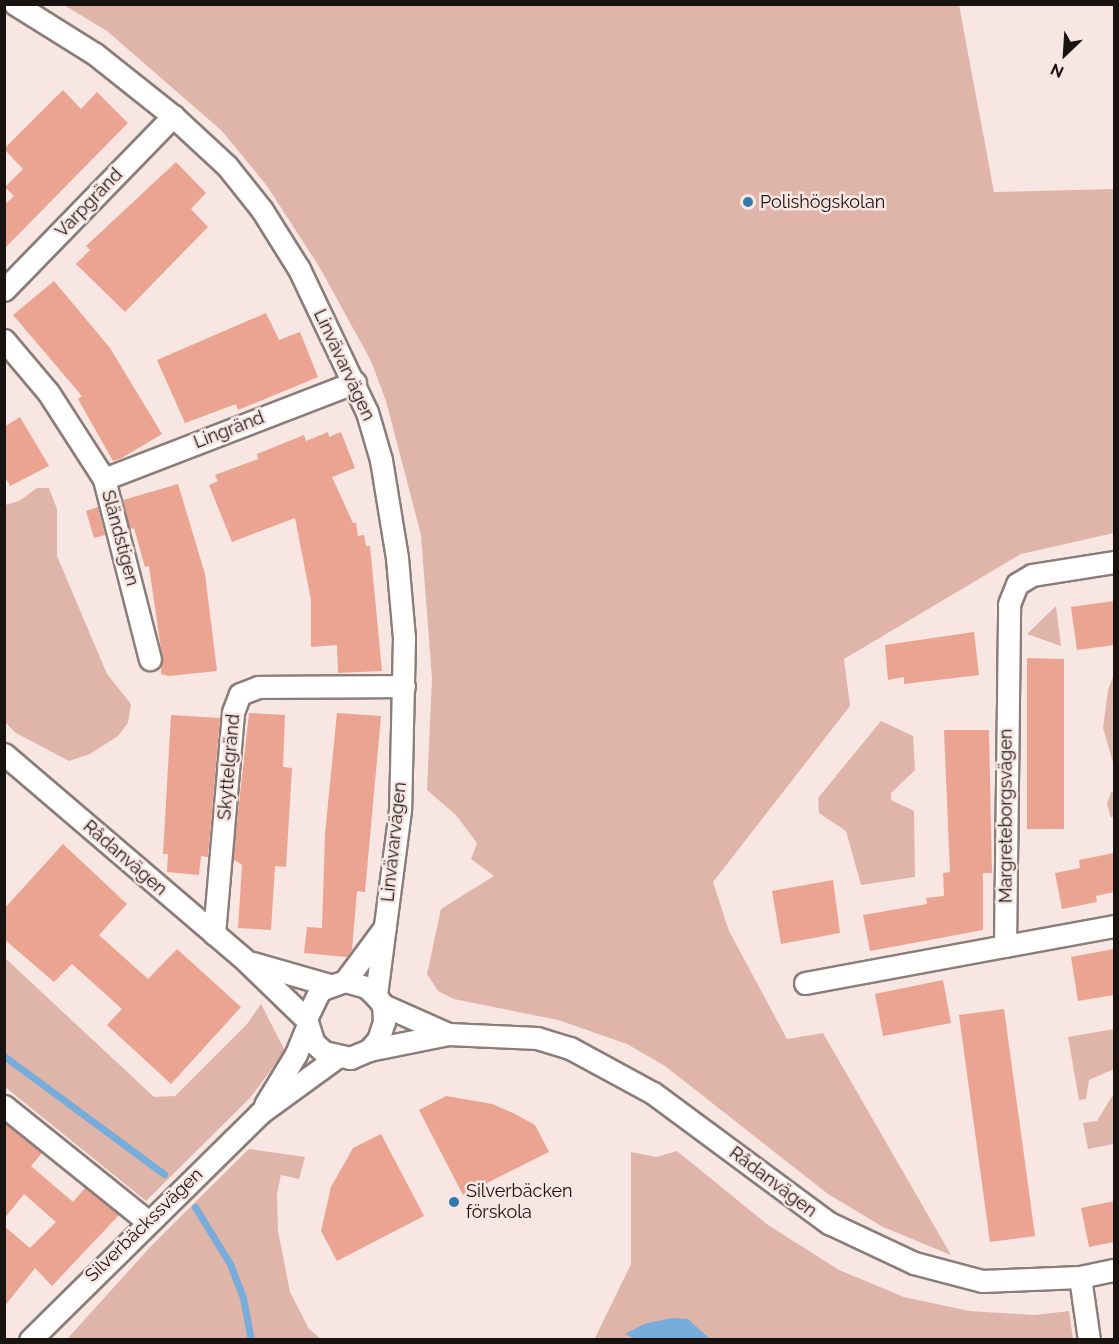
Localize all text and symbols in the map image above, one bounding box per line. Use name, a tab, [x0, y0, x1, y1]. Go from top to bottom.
north arrow	[1035, 24, 1095, 84]
text: N	[1048, 60, 1067, 82]
street label: Varpgränd	[51, 164, 127, 242]
place label: Polishögskolan	[760, 191, 885, 213]
marker: Polishögskolan	[741, 195, 755, 209]
street label: Linvävarvägen	[309, 306, 379, 424]
street label: Lingränd	[191, 407, 267, 453]
street label: Sländstigen	[97, 488, 143, 588]
street label: Skyttelgränd	[214, 713, 244, 821]
street label: Margreteborgsvägen	[995, 729, 1017, 903]
street label: Linvävarvägen	[377, 781, 411, 903]
street label: Rådanvägen	[79, 816, 171, 900]
street label: Rådanvägen	[725, 1142, 821, 1222]
street label: Silverbäckssvägen	[81, 1164, 207, 1286]
place label: Silverbäcken förskola	[466, 1181, 572, 1224]
marker: Silverbäcken förskola	[447, 1195, 461, 1209]

